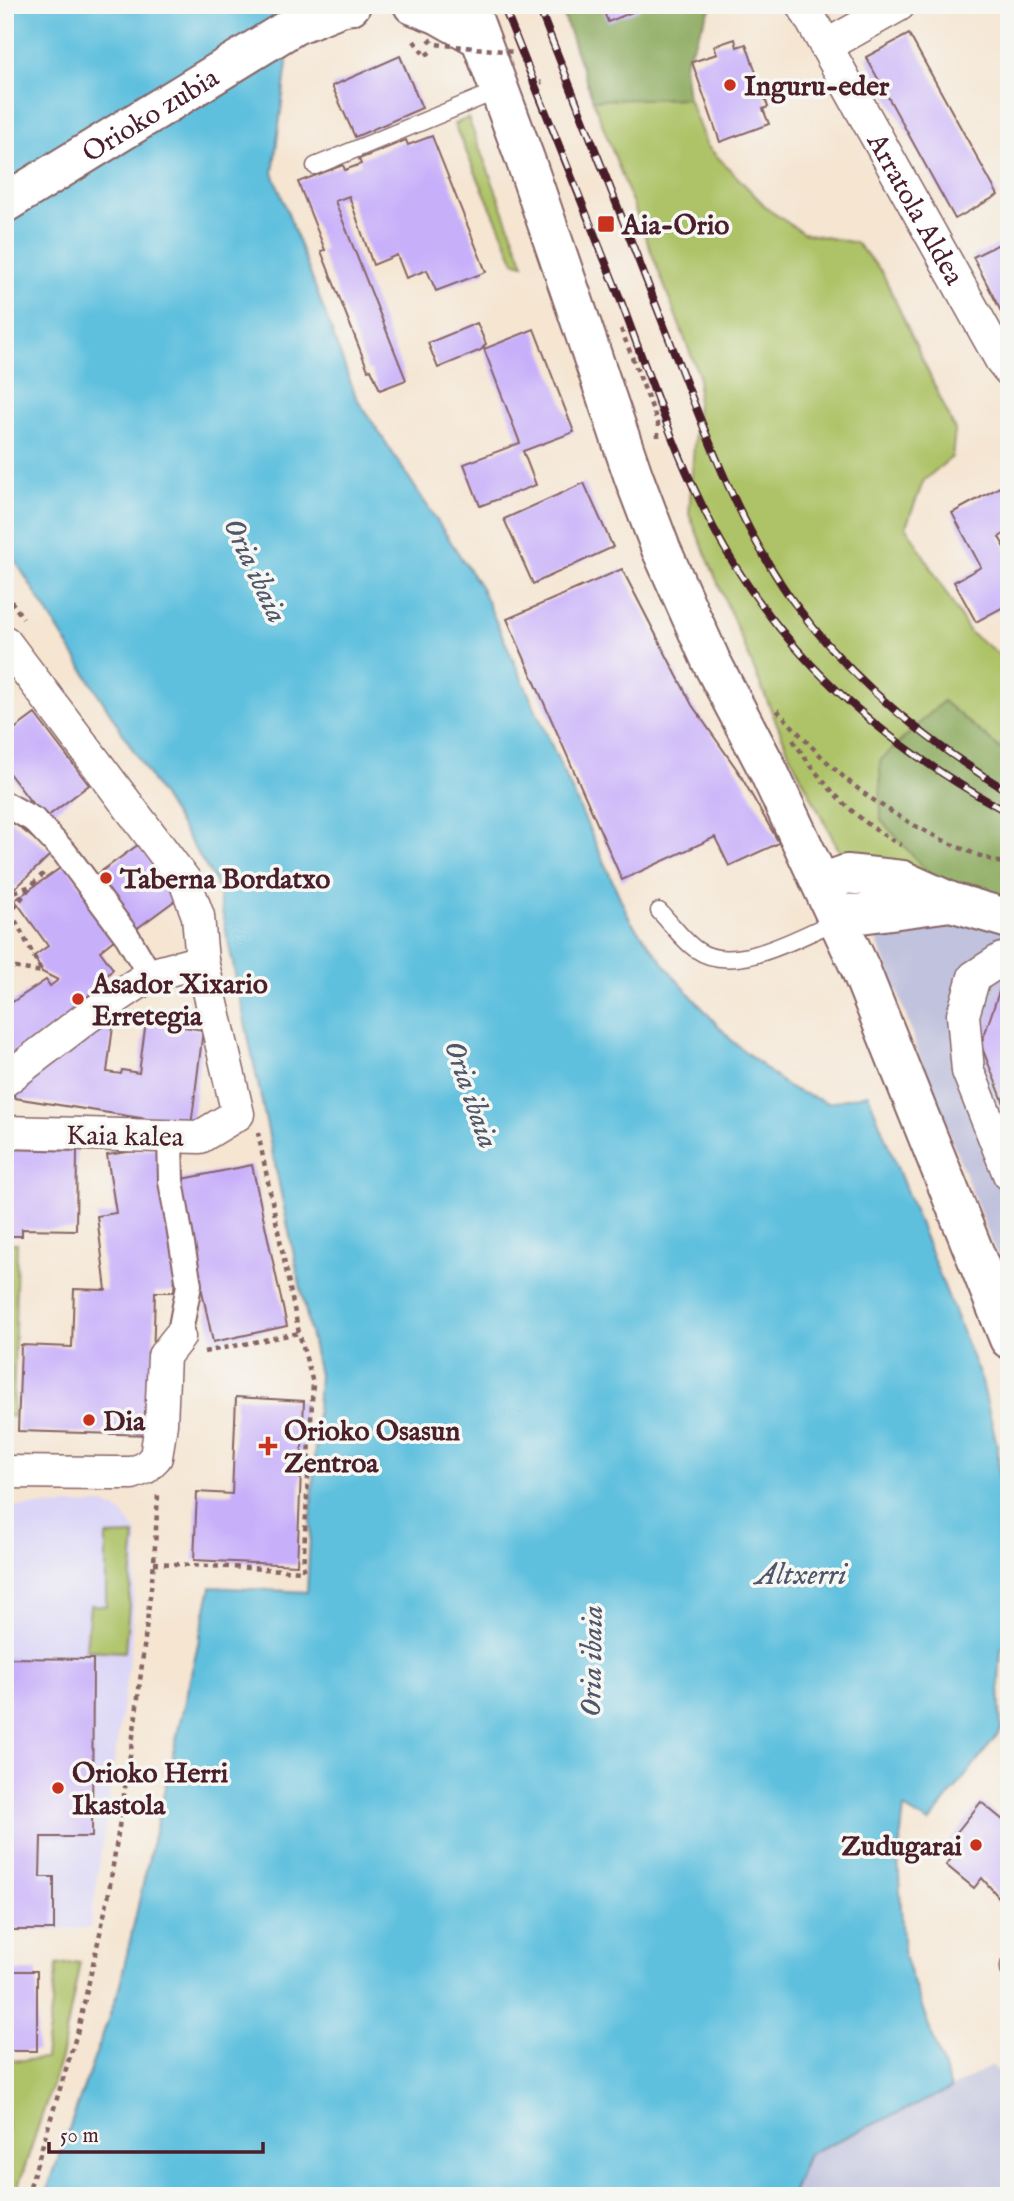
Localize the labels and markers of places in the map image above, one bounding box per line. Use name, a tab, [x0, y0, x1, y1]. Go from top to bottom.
place label: Inguru-eder	[744, 70, 890, 105]
marker: Inguru-eder	[722, 77, 738, 93]
place label: Aia-Orio	[621, 209, 729, 244]
marker: Aia-Orio	[596, 214, 616, 234]
place label: Taberna Bordatxo	[119, 863, 330, 898]
marker: Taberna Bordatxo	[98, 870, 114, 886]
place label: Asador Xixario Erretegia	[91, 968, 268, 1035]
marker: Asador Xixario Erretegia	[70, 991, 86, 1007]
place label: Dia	[103, 1405, 146, 1440]
marker: Dia	[81, 1412, 97, 1428]
place label: Orioko Osasun Zentroa	[284, 1415, 460, 1482]
marker: Orioko Osasun Zentroa	[258, 1436, 278, 1456]
place label: Orioko Herri Ikastola	[72, 1757, 229, 1824]
marker: Orioko Herri Ikastola	[50, 1780, 66, 1796]
place label: Zudugarai	[841, 1830, 963, 1865]
marker: Zudugarai	[968, 1837, 984, 1853]

